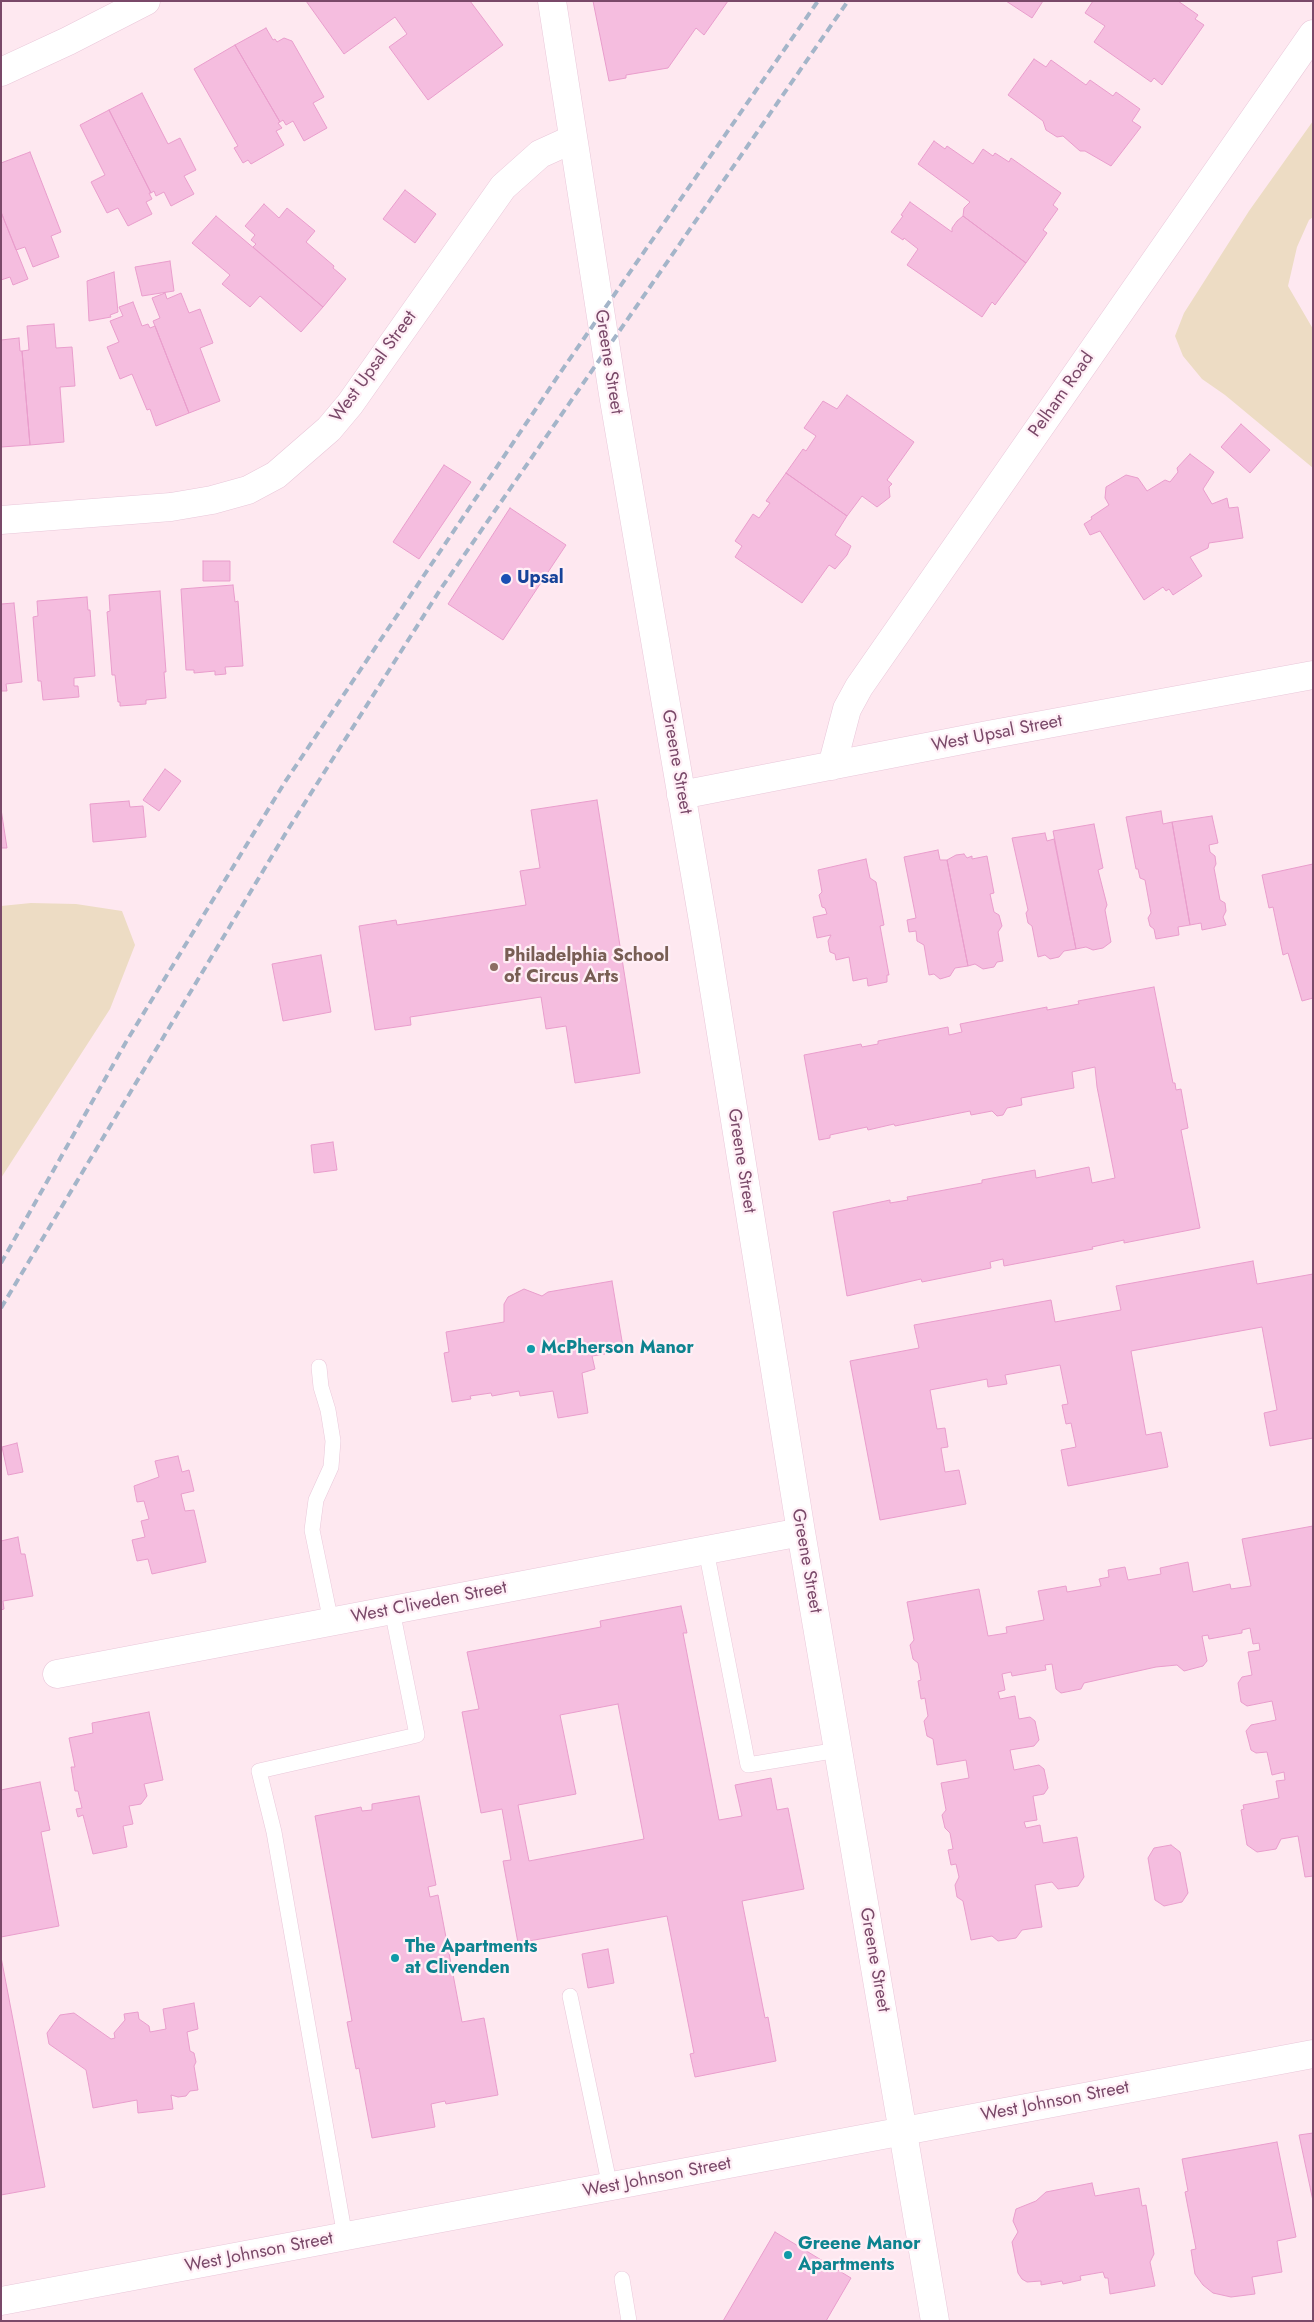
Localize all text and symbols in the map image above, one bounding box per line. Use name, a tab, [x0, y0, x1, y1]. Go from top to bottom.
street label: West Upsal Street	[326, 307, 422, 427]
street label: Greene Street	[589, 308, 627, 416]
street label: Pelham Road	[1025, 348, 1099, 442]
place label: Upsal	[517, 568, 563, 590]
marker: Upsal	[499, 572, 513, 586]
street label: Greene Street	[656, 708, 696, 816]
street label: West Upsal Street	[930, 711, 1064, 757]
place label: Philadelphia School of Circus Arts	[504, 946, 669, 989]
marker: Philadelphia School of Circus Arts	[488, 961, 500, 973]
street label: Greene Street	[722, 1107, 760, 1215]
place label: McPherson Manor	[541, 1338, 694, 1360]
marker: McPherson Manor	[525, 1343, 537, 1355]
street label: Greene Street	[786, 1507, 826, 1615]
street label: West Cliveden Street	[349, 1577, 509, 1629]
street label: Greene Street	[854, 1906, 894, 2014]
place label: The Apartments at Clivenden	[405, 1937, 538, 1980]
marker: The Apartments at Clivenden	[389, 1952, 401, 1964]
street label: West Johnson Street	[979, 2077, 1131, 2127]
street label: West Johnson Street	[581, 2153, 733, 2203]
street label: West Johnson Street	[183, 2228, 335, 2278]
place label: Greene Manor Apartments	[798, 2234, 921, 2276]
marker: Greene Manor Apartments	[782, 2249, 794, 2261]

